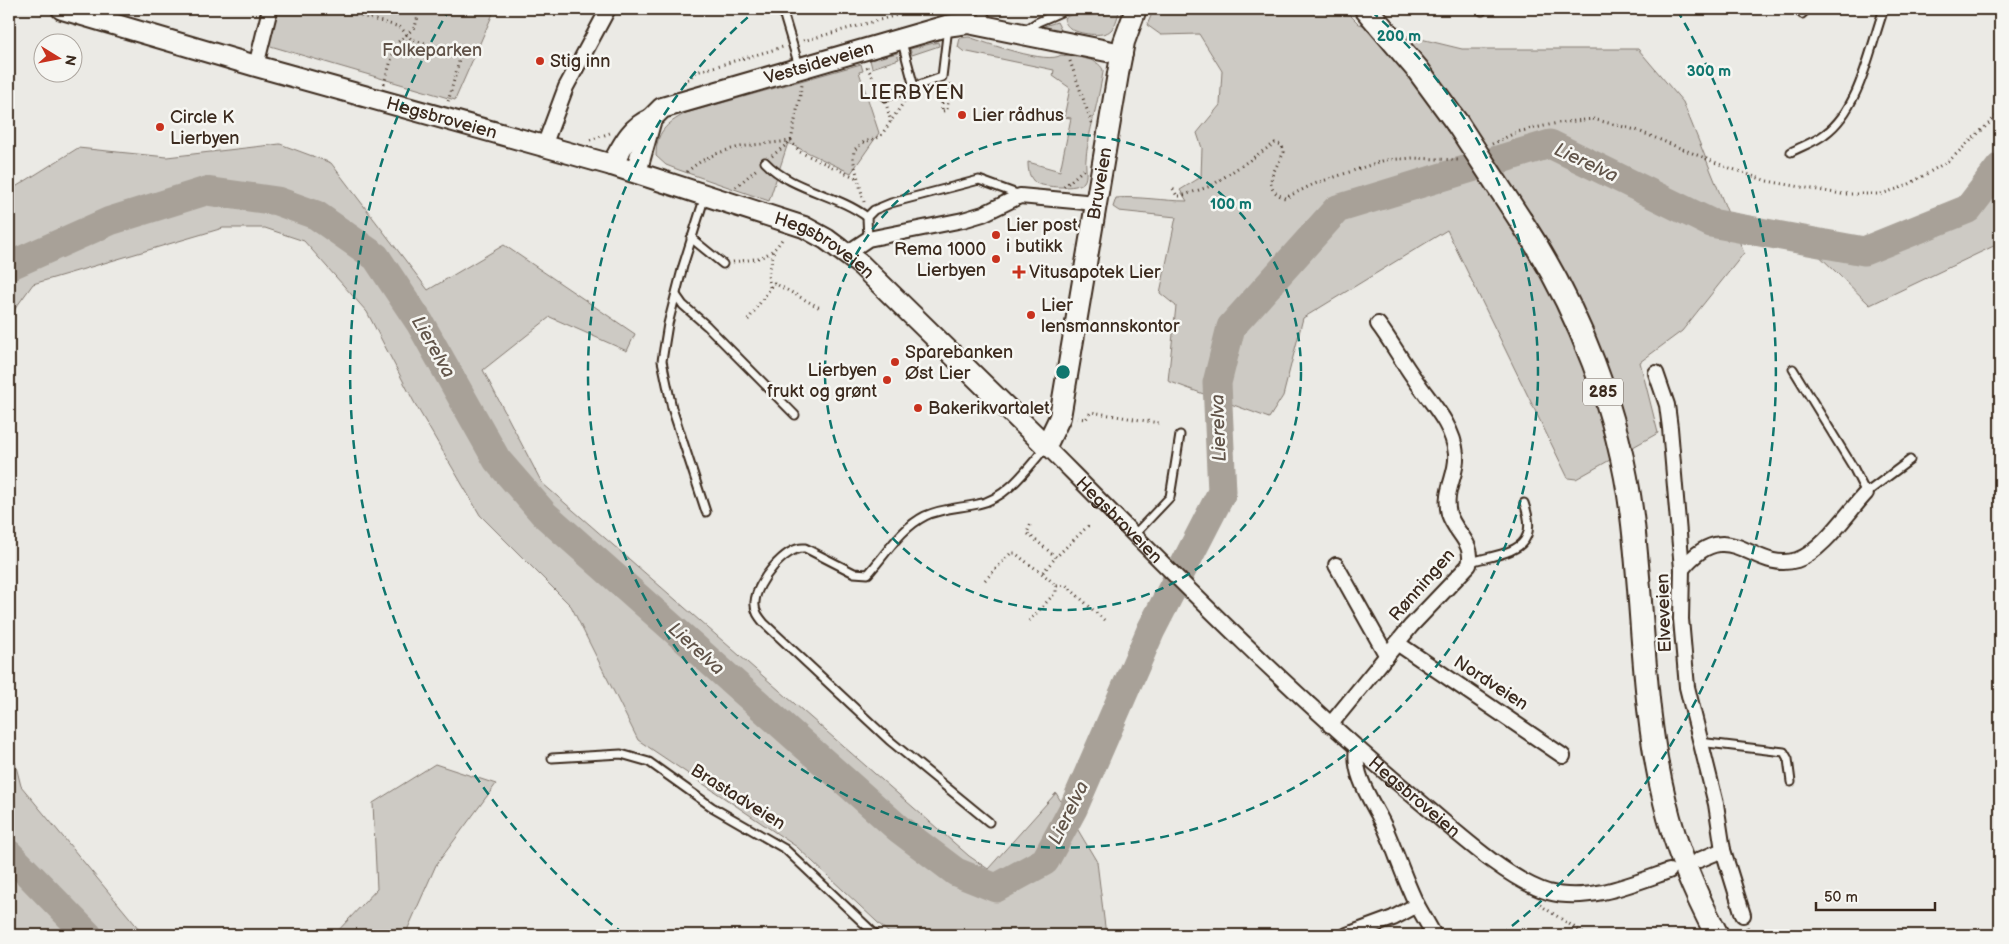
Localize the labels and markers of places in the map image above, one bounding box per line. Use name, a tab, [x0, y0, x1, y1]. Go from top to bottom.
place label: Stig inn	[550, 51, 610, 72]
marker: Stig inn	[534, 55, 546, 67]
place label: Lier rådhus	[972, 105, 1064, 126]
place label: Circle K Lierbyen	[170, 107, 240, 149]
marker: Lier rådhus	[956, 109, 968, 121]
marker: Circle K Lierbyen	[154, 121, 166, 133]
place label: Lier post i butikk	[1006, 215, 1078, 257]
marker: Lier post i butikk	[990, 229, 1002, 241]
place label: Rema 1000 Lierbyen	[894, 239, 986, 281]
marker: Rema 1000 Lierbyen	[990, 253, 1002, 265]
place label: Vitusapotek Lier	[1029, 262, 1161, 283]
marker: Vitusapotek Lier	[1013, 266, 1025, 278]
place label: Lier lensmannskontor	[1041, 295, 1180, 337]
marker: Lier lensmannskontor	[1025, 309, 1037, 321]
place label: Sparebanken Øst Lier	[905, 342, 1013, 384]
marker: Sparebanken Øst Lier	[889, 356, 901, 368]
place label: Lierbyen frukt og grønt	[767, 360, 877, 402]
centre of rings	[1054, 363, 1072, 381]
marker: Lierbyen frukt og grønt	[881, 374, 893, 386]
place label: Bakerikvartalet	[928, 398, 1050, 419]
marker: Bakerikvartalet	[912, 402, 924, 414]

